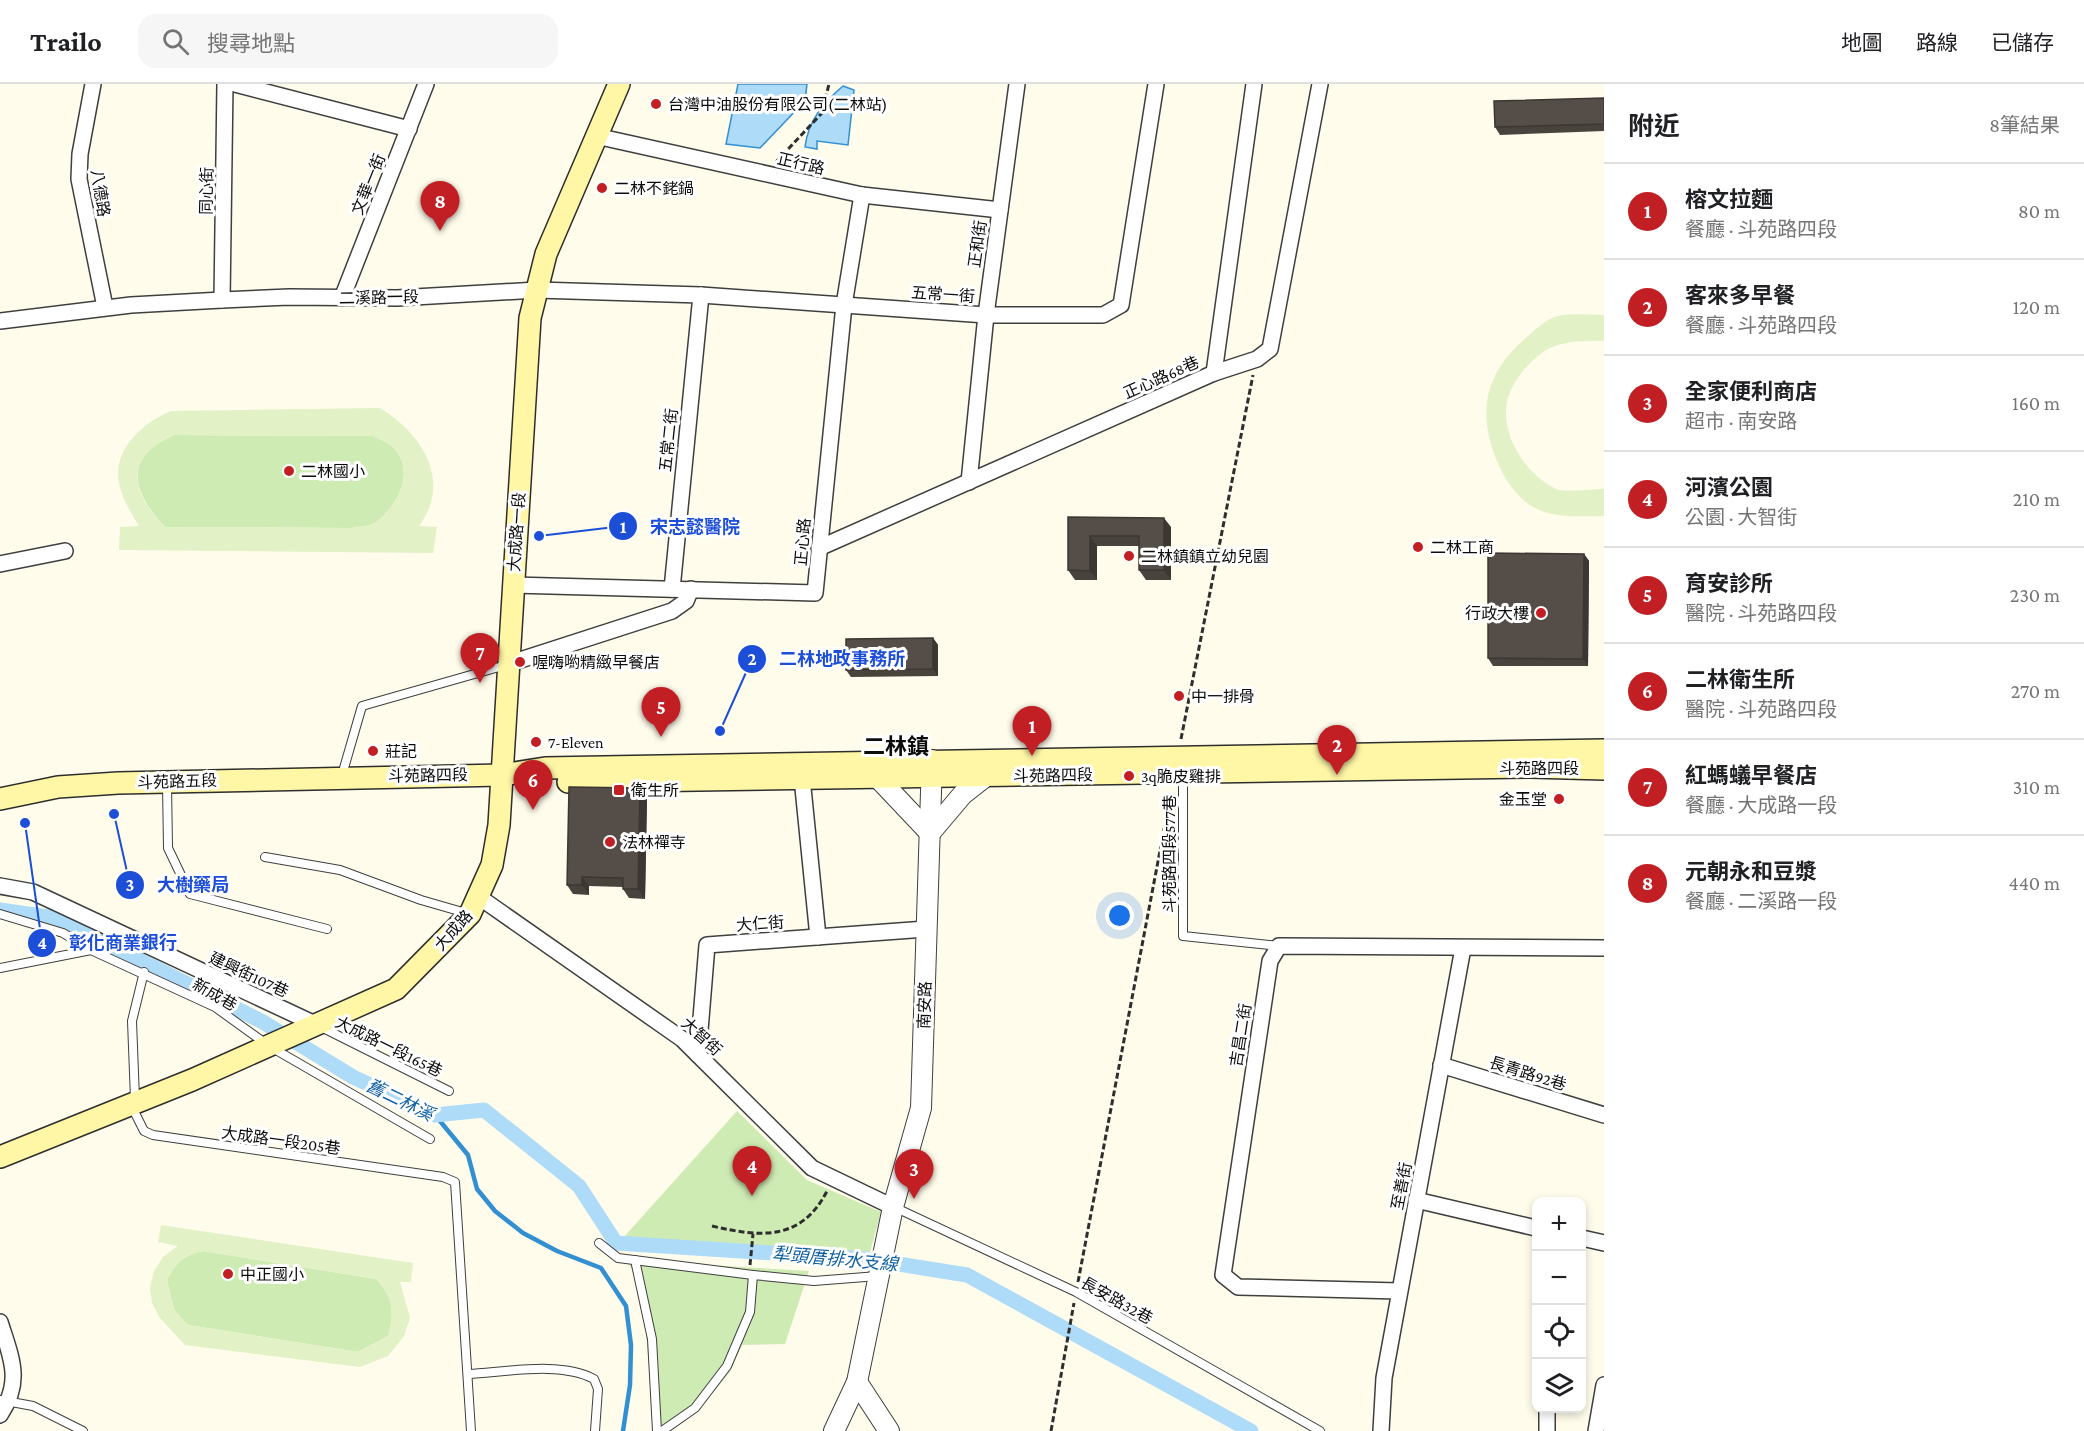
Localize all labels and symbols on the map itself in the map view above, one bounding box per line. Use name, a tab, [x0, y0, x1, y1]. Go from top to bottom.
place label: 台灣中油股份有限公司(二林站)	[668, 96, 887, 114]
marker: 台灣中油股份有限公司(二林站)	[649, 97, 663, 111]
street label: 正行路	[776, 150, 826, 177]
street label: 文華一街	[349, 151, 388, 217]
street label: 同心街	[198, 167, 215, 215]
street label: 八德路	[88, 168, 113, 218]
place label: 二林不銠鍋	[614, 180, 694, 197]
marker: 二林不銠鍋	[595, 181, 609, 195]
pin: 8	[420, 182, 460, 231]
street label: 正和街	[966, 219, 989, 269]
street label: 五常一街	[910, 284, 975, 305]
street label: 二溪路一段	[339, 288, 419, 307]
street label: 正心路68巷	[1121, 353, 1202, 402]
street label: 五常二街	[657, 407, 680, 473]
place label: 二林國小	[301, 463, 365, 480]
marker: 二林國小	[282, 464, 296, 478]
street label: 大成路一段	[505, 492, 528, 573]
callout: 宋志懿醫院	[608, 508, 752, 544]
text: 1	[620, 517, 627, 537]
text: 宋志懿醫院	[650, 517, 740, 537]
street label: 正心路	[792, 517, 813, 567]
place label: 二林工商	[1430, 539, 1494, 556]
marker: 二林工商	[1411, 540, 1425, 554]
place label: 二林鎮鎮立幼兒園	[1141, 548, 1269, 565]
marker: 二林鎮鎮立幼兒園	[1122, 549, 1136, 563]
place label: 行政大樓	[1465, 605, 1529, 622]
marker: 行政大樓	[1534, 606, 1548, 620]
pin: 7	[460, 634, 500, 683]
callout: 二林地政事務所	[737, 641, 917, 677]
text: 二林地政事務所	[779, 648, 905, 669]
text: 2	[747, 649, 757, 669]
place label: 喔嗨喲精緻早餐店	[532, 654, 660, 671]
marker: 喔嗨喲精緻早餐店	[513, 655, 527, 669]
pin: 5	[642, 688, 680, 737]
place label: 中一排骨	[1191, 688, 1255, 705]
marker: 中一排骨	[1172, 689, 1186, 703]
pin: 1	[1012, 706, 1052, 756]
pin: 2	[1318, 726, 1356, 775]
place label: 7-Eleven	[548, 734, 604, 751]
district label: 二林鎮	[863, 734, 929, 759]
marker: 7-Eleven	[529, 735, 543, 749]
place label: 莊記	[385, 743, 417, 760]
marker: 莊記	[366, 744, 380, 758]
pin: 6	[514, 760, 552, 810]
street label: 斗苑路四段	[1499, 760, 1579, 777]
street label: 斗苑路四段	[388, 766, 468, 785]
street label: 斗苑路四段	[1013, 766, 1093, 785]
place label: 3q脆皮雞排	[1141, 768, 1221, 786]
marker: 3q脆皮雞排	[1122, 769, 1136, 783]
street label: 斗苑路五段	[137, 772, 217, 791]
place label: 衛生所	[631, 782, 679, 799]
marker: 衛生所	[612, 783, 626, 797]
place label: 金玉堂	[1499, 791, 1547, 808]
marker: 金玉堂	[1552, 792, 1566, 806]
street label: 斗苑路四段577巷	[1161, 795, 1178, 913]
place label: 法林禪寺	[622, 834, 686, 851]
marker: 法林禪寺	[603, 835, 617, 849]
callout: 大樹藥局	[115, 867, 241, 903]
text: 3	[126, 875, 134, 895]
text: 大樹藥局	[157, 875, 229, 895]
your location	[1105, 901, 1134, 930]
street label: 大成路	[431, 907, 476, 954]
street label: 大仁街	[735, 913, 785, 934]
callout: 彰化商業銀行	[27, 925, 189, 961]
text: 彰化商業銀行	[69, 932, 177, 953]
text: 4	[37, 933, 47, 953]
street label: 建興街107巷	[207, 949, 291, 1000]
street label: 新成巷	[190, 975, 240, 1014]
street label: 南安路	[915, 981, 934, 1029]
street label: 吉昌二街	[1227, 1002, 1254, 1068]
street label: 大成路一段165巷	[333, 1013, 445, 1080]
street label: 大智街	[678, 1014, 725, 1059]
street label: 長青路92巷	[1487, 1054, 1568, 1093]
water label: 舊二林溪	[363, 1075, 439, 1126]
street label: 大成路一段205巷	[220, 1124, 342, 1157]
pin: 4	[732, 1146, 771, 1196]
pin: 3	[894, 1150, 934, 1199]
street label: 至善街	[1389, 1161, 1414, 1211]
water label: 犁頭厝排水支線	[771, 1244, 901, 1275]
place label: 中正國小	[240, 1266, 304, 1283]
marker: 中正國小	[221, 1267, 235, 1281]
street label: 長安路32巷	[1078, 1274, 1155, 1327]

